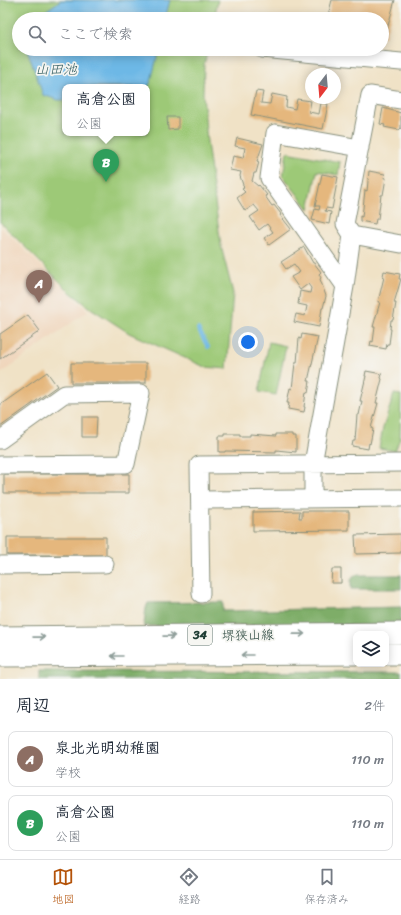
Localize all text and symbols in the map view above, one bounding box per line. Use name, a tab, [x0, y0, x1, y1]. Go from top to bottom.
search box	[12, 12, 389, 56]
text: ここで検索	[58, 21, 133, 47]
icon: search	[26, 23, 48, 45]
water label: 山田池	[35, 57, 78, 82]
north arrow	[305, 68, 341, 104]
popup	[62, 84, 150, 136]
text: 高倉公園	[76, 86, 136, 112]
text: 公園	[76, 112, 102, 135]
pin: B	[93, 149, 119, 182]
pin: A	[26, 270, 52, 303]
your location	[238, 332, 258, 352]
street label: 堺狭山線	[222, 623, 275, 647]
road number: 34	[188, 625, 212, 645]
one-way arrow	[292, 630, 305, 638]
map controls	[353, 631, 389, 667]
button: layers	[353, 631, 389, 667]
one-way arrow	[162, 632, 175, 640]
one-way arrow	[32, 633, 45, 641]
one-way arrow	[241, 651, 254, 659]
one-way arrow	[111, 652, 124, 660]
text: 周辺	[16, 690, 50, 720]
text: 2件	[364, 694, 385, 717]
text: 泉北光明幼稚園	[55, 735, 160, 761]
text: A	[26, 748, 34, 771]
text: 110 m	[351, 748, 384, 771]
text: 学校	[55, 761, 81, 784]
text: 高倉公園	[55, 799, 115, 825]
text: B	[26, 812, 34, 835]
text: 110 m	[351, 812, 384, 835]
text: 公園	[55, 825, 81, 848]
tab: 地図	[52, 866, 74, 909]
tab: 経路	[178, 866, 200, 909]
tab: 保存済み	[305, 866, 349, 909]

